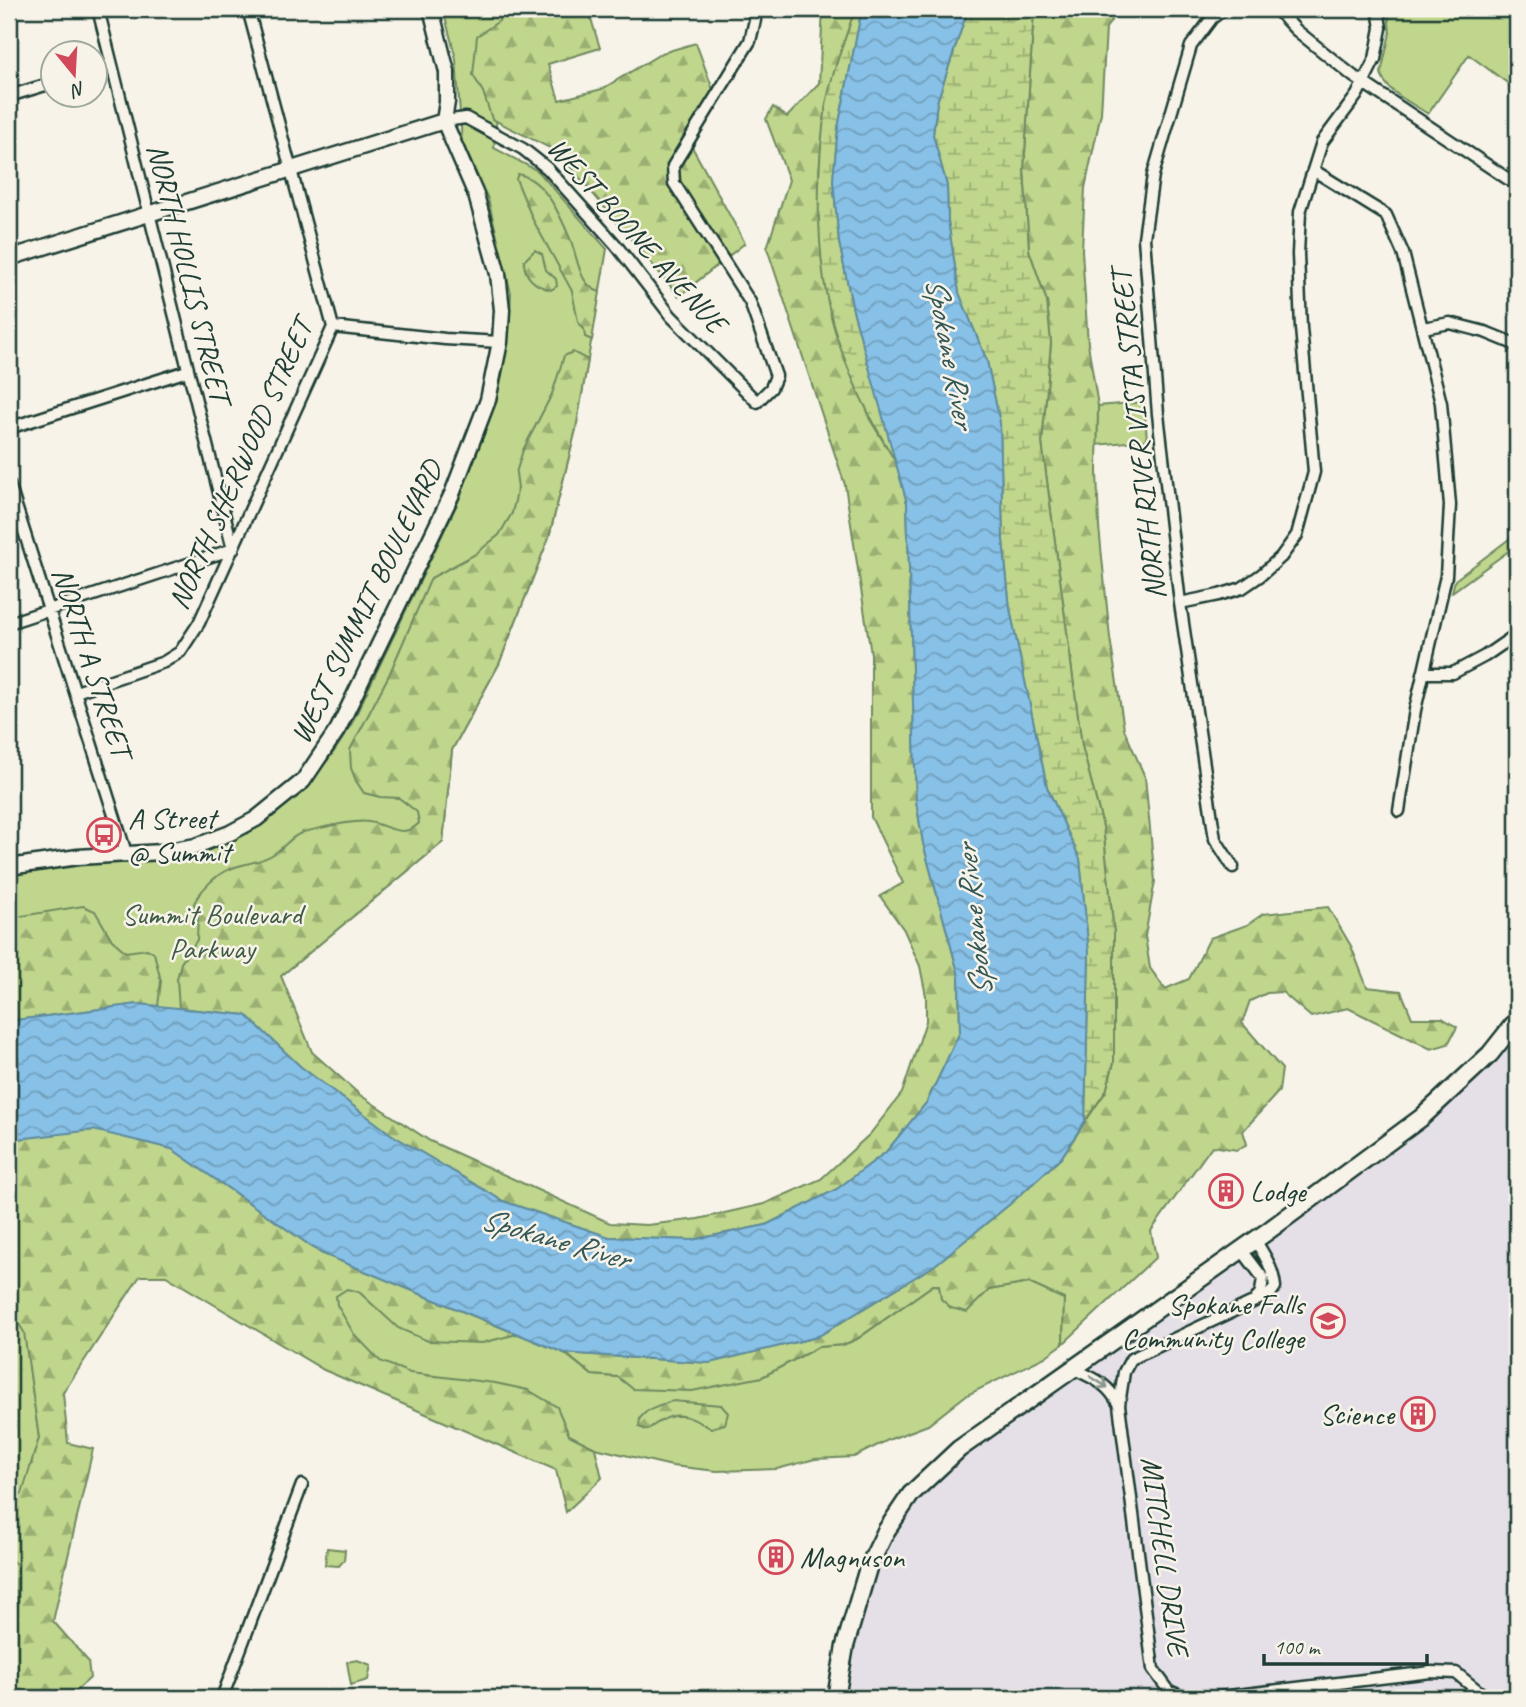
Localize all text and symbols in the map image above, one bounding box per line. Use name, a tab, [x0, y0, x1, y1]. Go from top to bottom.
north arrow	[38, 38, 108, 108]
text: N	[67, 76, 88, 103]
street label: WEST BOONE AVENUE	[539, 129, 737, 343]
street label: NORTH HOLLIS STREET	[139, 140, 241, 413]
street label: NORTH RIVER VISTA STREET	[1101, 261, 1174, 601]
water label: Spokane River	[916, 274, 986, 435]
street label: NORTH SHERWOOD STREET	[159, 307, 324, 615]
street label: WEST SUMMIT BOULEVARD	[281, 452, 452, 749]
street label: NORTH A STREET	[44, 563, 143, 768]
place label: A Street @ Summit	[128, 799, 234, 871]
bus stop icon: A Street @ Summit	[85, 816, 123, 854]
water label: Spokane River	[945, 839, 1002, 999]
park label: Summit Boulevard Parkway	[122, 895, 306, 967]
building icon: Lodge	[1207, 1172, 1245, 1210]
place label: Lodge	[1250, 1172, 1308, 1210]
water label: Spokane River	[476, 1198, 638, 1280]
place label: Spokane Falls Community College	[1121, 1285, 1307, 1357]
school or university icon: Spokane Falls Community College	[1309, 1302, 1347, 1340]
one-way arrow	[1089, 1376, 1109, 1390]
place label: Science	[1320, 1395, 1396, 1433]
building icon: Science	[1399, 1395, 1437, 1433]
street label: MITCHELL DRIVE	[1132, 1454, 1198, 1662]
building icon: Magnuson	[757, 1538, 795, 1576]
place label: Magnuson	[800, 1538, 906, 1576]
scale bar	[1264, 1623, 1426, 1667]
text: 100 m	[1274, 1634, 1321, 1660]

